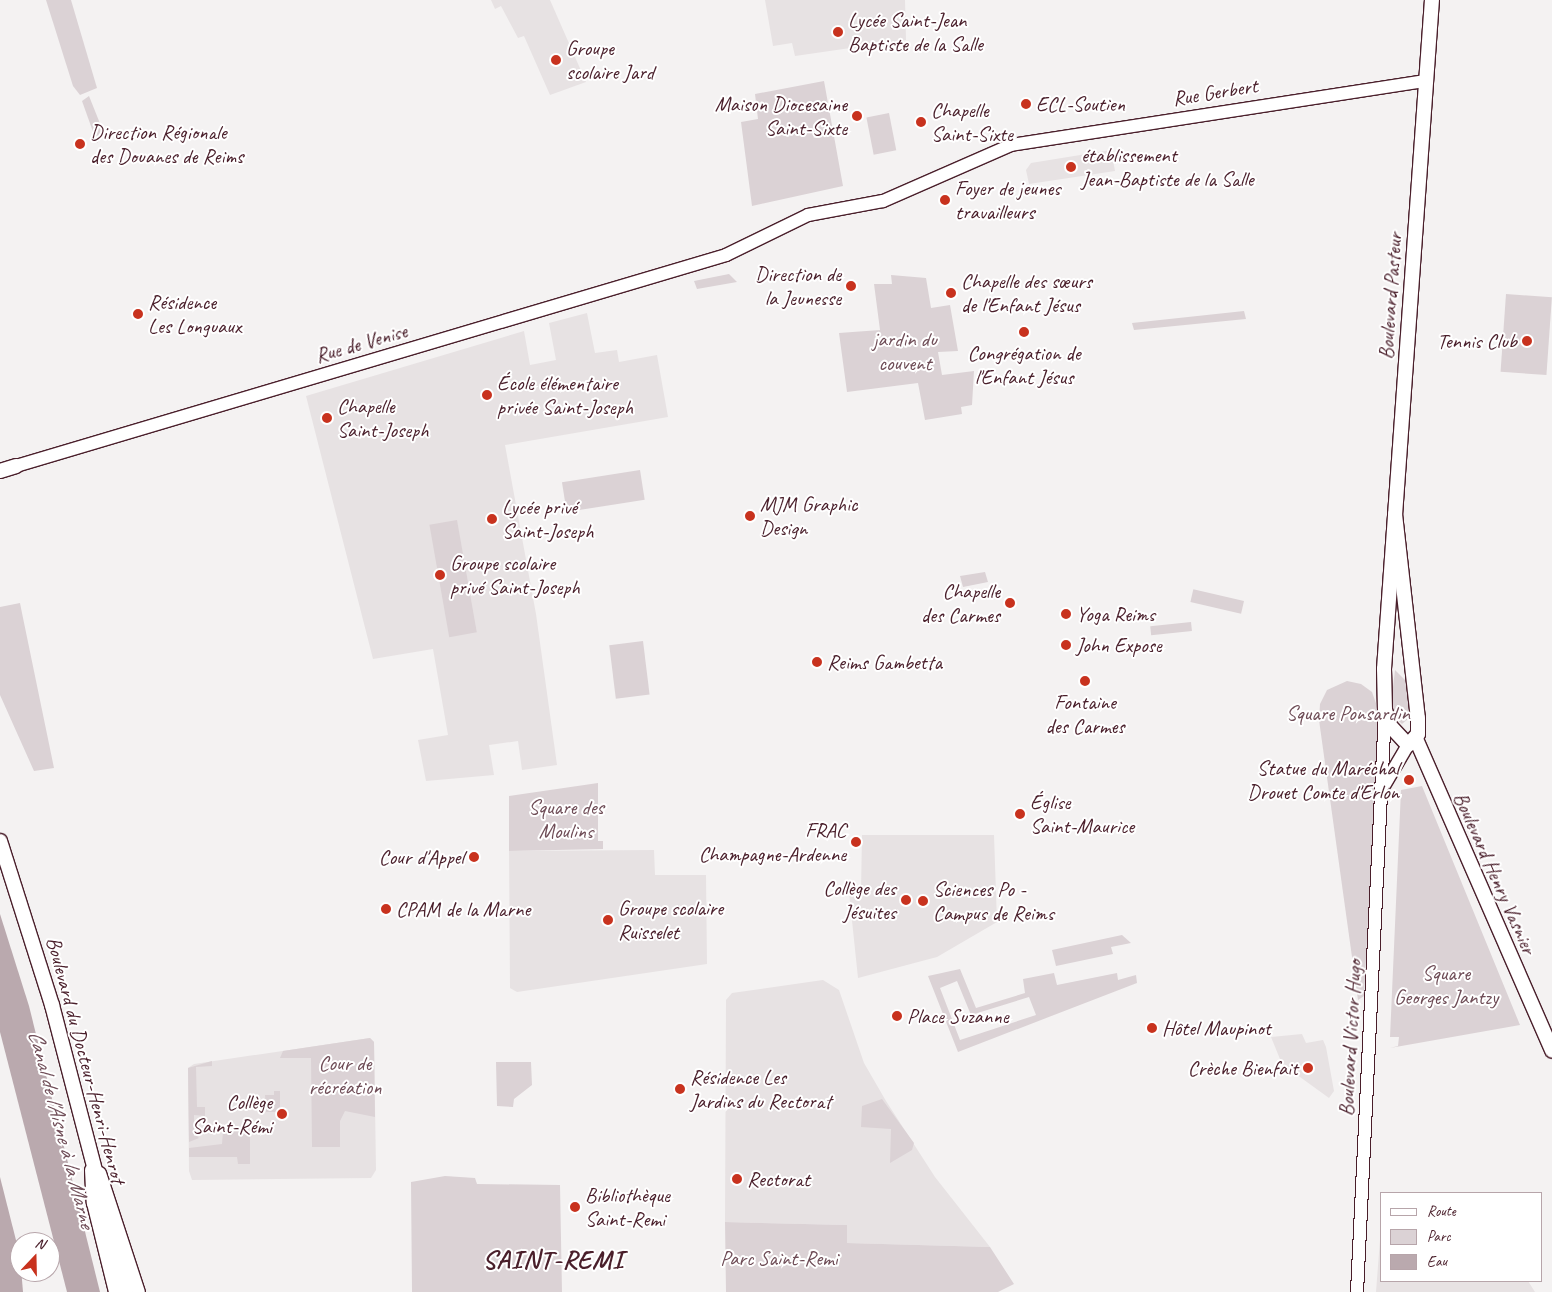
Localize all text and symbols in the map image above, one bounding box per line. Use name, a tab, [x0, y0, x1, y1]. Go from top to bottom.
place label: Lycée Saint-Jean Baptiste de la Salle	[848, 7, 984, 57]
marker: Lycée Saint-Jean Baptiste de la Salle	[832, 26, 844, 38]
place label: Groupe scolaire Jard	[566, 35, 655, 85]
marker: Groupe scolaire Jard	[550, 54, 562, 66]
street label: Rue Gerbert	[1171, 73, 1259, 111]
place label: Maison Diocesaine Saint-Sixte	[715, 91, 847, 141]
place label: ECL-Soutien	[1036, 91, 1125, 117]
place label: Chapelle Saint-Sixte	[931, 97, 1013, 147]
marker: ECL-Soutien	[1020, 98, 1032, 110]
marker: Maison Diocesaine Saint-Sixte	[851, 110, 863, 122]
marker: Chapelle Saint-Sixte	[915, 116, 927, 128]
place label: Direction Régionale des Douanes de Reims	[90, 119, 243, 169]
marker: Direction Régionale des Douanes de Reims	[74, 138, 86, 150]
place label: établissement Jean-Baptiste de la Salle	[1081, 142, 1255, 192]
marker: établissement Jean-Baptiste de la Salle	[1065, 161, 1077, 173]
place label: Foyer de jeunes travailleurs	[955, 175, 1060, 225]
marker: Foyer de jeunes travailleurs	[939, 194, 951, 206]
street label: Boulevard Pasteur	[1373, 231, 1407, 361]
place label: Direction de la Jeunesse	[755, 261, 841, 311]
place label: Chapelle des sœurs de l'Enfant Jésus	[961, 268, 1092, 318]
marker: Direction de la Jeunesse	[845, 280, 857, 292]
marker: Chapelle des sœurs de l'Enfant Jésus	[945, 287, 957, 299]
place label: Résidence Les Longuaux	[148, 289, 241, 339]
marker: Résidence Les Longuaux	[132, 308, 144, 320]
street label: Rue de Venise	[312, 318, 410, 368]
park label: jardin du couvent	[873, 326, 937, 376]
marker: Congrégation de l'Enfant Jésus	[1018, 326, 1030, 338]
place label: Tennis Club	[1437, 328, 1517, 354]
marker: Tennis Club	[1521, 335, 1533, 347]
place label: Congrégation de l'Enfant Jésus	[967, 340, 1081, 390]
place label: École élémentaire privée Saint-Joseph	[497, 370, 634, 420]
marker: École élémentaire privée Saint-Joseph	[481, 389, 493, 401]
place label: Chapelle Saint-Joseph	[337, 393, 428, 443]
marker: Chapelle Saint-Joseph	[321, 412, 333, 424]
place label: MJM Graphic Design	[760, 491, 857, 541]
place label: Lycée privé Saint-Joseph	[502, 494, 593, 544]
marker: MJM Graphic Design	[744, 510, 756, 522]
marker: Lycée privé Saint-Joseph	[486, 513, 498, 525]
place label: Groupe scolaire privé Saint-Joseph	[450, 550, 580, 600]
marker: Groupe scolaire privé Saint-Joseph	[434, 569, 446, 581]
place label: Chapelle des Carmes	[919, 578, 1000, 628]
marker: Chapelle des Carmes	[1004, 597, 1016, 609]
place label: Yoga Reims	[1076, 601, 1154, 627]
marker: Yoga Reims	[1060, 608, 1072, 620]
place label: John Expose	[1076, 632, 1162, 658]
marker: John Expose	[1060, 639, 1072, 651]
place label: Reims Gambetta	[827, 649, 942, 675]
marker: Reims Gambetta	[811, 656, 823, 668]
marker: Fontaine des Carmes	[1079, 675, 1091, 687]
place label: Fontaine des Carmes	[1045, 689, 1125, 739]
park label: Square Ponsardin	[1286, 700, 1410, 726]
place label: Statue du Maréchal Drouet Comte d'Erlon	[1247, 755, 1399, 805]
marker: Statue du Maréchal Drouet Comte d'Erlon	[1403, 774, 1415, 786]
street label: Boulevard Henry Vasnier	[1448, 788, 1542, 958]
place label: Église Saint-Maurice	[1030, 789, 1134, 839]
park label: Square des Moulins	[528, 794, 604, 844]
marker: Église Saint-Maurice	[1014, 808, 1026, 820]
place label: FRAC Champagne-Ardenne	[699, 817, 846, 867]
marker: FRAC Champagne-Ardenne	[850, 836, 862, 848]
place label: Cour d'Appel	[379, 844, 464, 870]
marker: Cour d'Appel	[468, 851, 480, 863]
place label: Collège des Jésuites	[823, 875, 896, 925]
place label: Sciences Po - Campus de Reims	[933, 876, 1053, 926]
marker: Collège des Jésuites	[900, 894, 912, 906]
place label: Groupe scolaire Ruisselet	[618, 895, 723, 945]
marker: Sciences Po - Campus de Reims	[917, 895, 929, 907]
place label: CPAM de la Marne	[396, 896, 532, 922]
marker: CPAM de la Marne	[380, 903, 392, 915]
marker: Groupe scolaire Ruisselet	[602, 914, 614, 926]
street label: Boulevard du Docteur-Henri-Henrot	[41, 934, 131, 1186]
street label: Boulevard Victor Hugo	[1333, 959, 1367, 1117]
park label: Square Georges Jantzy	[1394, 960, 1498, 1010]
place label: Place Suzanne	[907, 1003, 1008, 1029]
marker: Place Suzanne	[891, 1010, 903, 1022]
place label: Hôtel Maupinot	[1162, 1015, 1271, 1041]
marker: Hôtel Maupinot	[1146, 1022, 1158, 1034]
water label: Canal de l'Aisne à la Marne	[22, 1027, 100, 1231]
park label: Cour de récréation	[308, 1050, 382, 1100]
place label: Crèche Bienfait	[1188, 1055, 1298, 1081]
marker: Crèche Bienfait	[1302, 1062, 1314, 1074]
place label: Résidence Les Jardins du Rectorat	[690, 1064, 831, 1114]
marker: Résidence Les Jardins du Rectorat	[674, 1083, 686, 1095]
place label: Collège Saint-Rémi	[192, 1089, 272, 1139]
marker: Collège Saint-Rémi	[276, 1108, 288, 1120]
place label: Rectorat	[747, 1166, 810, 1192]
marker: Rectorat	[731, 1173, 743, 1185]
place label: Bibliothèque Saint-Remi	[585, 1182, 670, 1232]
legend	[1380, 1192, 1542, 1282]
marker: Bibliothèque Saint-Remi	[569, 1201, 581, 1213]
text: Route	[1427, 1202, 1456, 1221]
text: Parc	[1427, 1227, 1451, 1246]
north arrow	[10, 1232, 60, 1282]
text: N	[33, 1234, 47, 1253]
district label: SAINT-REMI	[482, 1244, 624, 1276]
park label: Parc Saint-Remi	[720, 1245, 838, 1271]
text: Eau	[1427, 1252, 1447, 1271]

